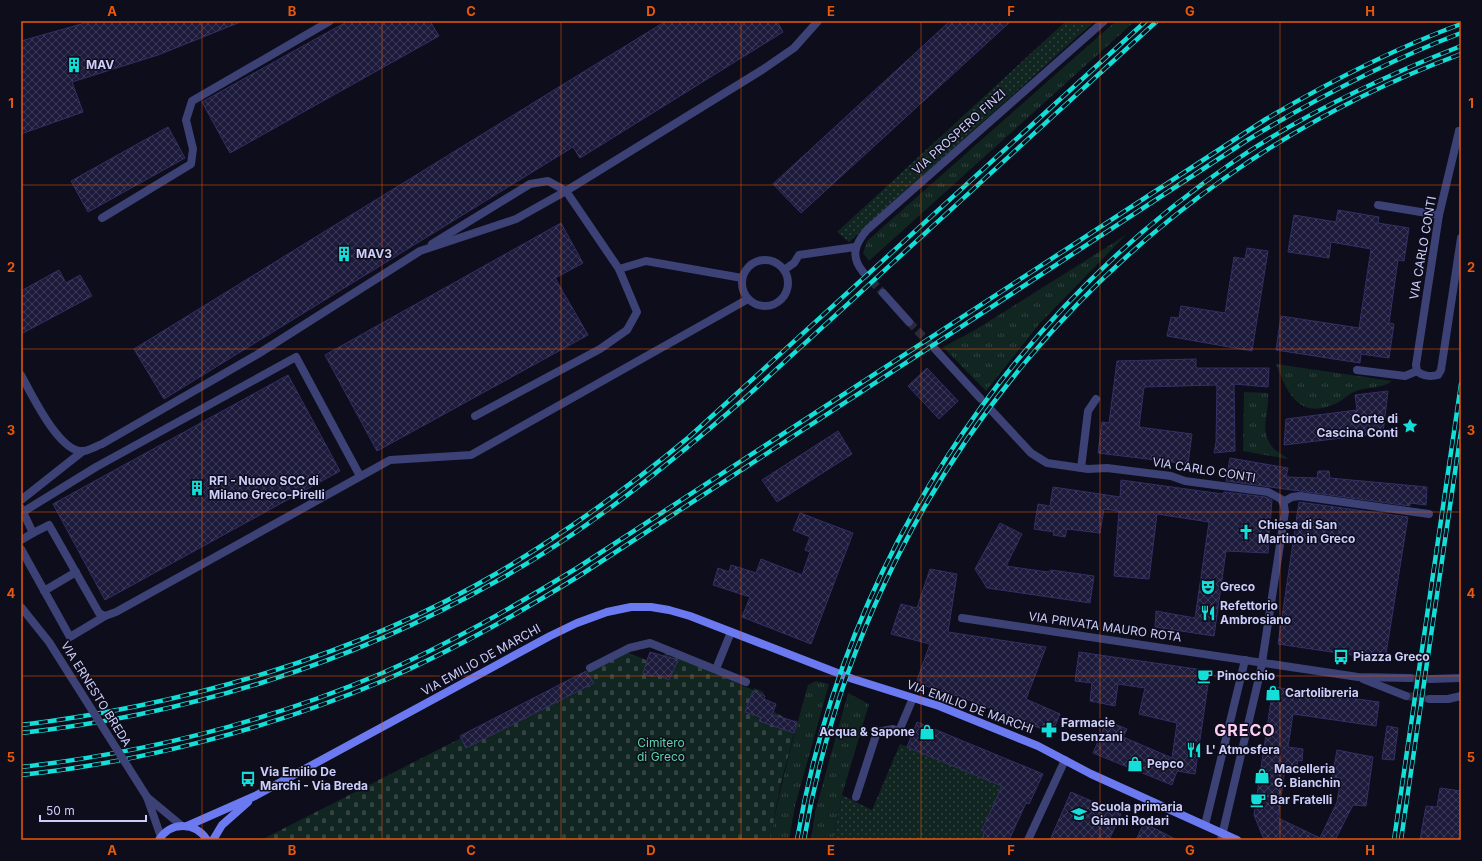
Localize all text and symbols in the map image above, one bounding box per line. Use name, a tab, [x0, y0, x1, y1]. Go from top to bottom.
text: A	[107, 3, 117, 19]
text: B	[288, 3, 297, 19]
text: C	[466, 3, 476, 19]
text: D	[646, 3, 656, 19]
text: E	[827, 3, 835, 19]
text: F	[1007, 3, 1015, 19]
text: G	[1185, 3, 1195, 19]
text: H	[1365, 3, 1375, 19]
building icon: MAV	[65, 56, 83, 74]
place label: MAV	[86, 57, 114, 72]
street label: VIA PROSPERO FINZI	[909, 86, 1009, 178]
text: 1	[8, 95, 14, 111]
text: 1	[1468, 95, 1474, 111]
street label: VIA CARLO CONTI	[1406, 195, 1439, 301]
building icon: MAV3	[335, 245, 353, 263]
place label: MAV3	[356, 246, 392, 261]
text: 2	[7, 259, 15, 275]
text: 2	[1467, 259, 1475, 275]
place label: Corte di Cascina Conti	[1316, 411, 1398, 440]
place icon: Corte di Cascina Conti	[1401, 417, 1419, 435]
text: 3	[7, 422, 15, 438]
text: 3	[1467, 422, 1475, 438]
street label: VIA CARLO CONTI	[1151, 454, 1257, 485]
place label: RFI - Nuovo SCC di Milano Greco-Pirelli	[209, 473, 325, 502]
building icon: RFI - Nuovo SCC di Milano Greco-Pirelli	[188, 479, 206, 497]
place label: Chiesa di San Martino in Greco	[1258, 517, 1355, 546]
church icon: Chiesa di San Martino in Greco	[1237, 523, 1255, 541]
theatre icon: Greco	[1199, 578, 1217, 596]
place label: Greco	[1220, 579, 1255, 594]
text: 4	[7, 585, 16, 601]
text: 4	[1467, 585, 1476, 601]
place label: Refettorio Ambrosiano	[1220, 598, 1291, 627]
restaurant icon: Refettorio Ambrosiano	[1199, 604, 1217, 622]
street label: VIA PRIVATA MAURO ROTA	[1028, 608, 1183, 645]
street label: VIA EMILIO DE MARCHI	[419, 621, 543, 699]
street label: VIA ERNESTO BREDA	[58, 638, 135, 749]
bus stop icon: Piazza Greco	[1332, 648, 1350, 666]
place label: Piazza Greco	[1353, 649, 1430, 664]
cafe icon: Pinocchio	[1196, 667, 1214, 685]
place label: Pinocchio	[1217, 668, 1275, 683]
street label: VIA EMILIO DE MARCHI	[905, 677, 1036, 736]
shop icon: Cartolibreria	[1264, 684, 1282, 702]
place label: Cartolibreria	[1285, 685, 1359, 700]
place label: Farmacie Desenzani	[1061, 715, 1123, 744]
district label: GRECO	[1214, 720, 1276, 740]
pharmacy icon: Farmacie Desenzani	[1040, 721, 1058, 739]
shop icon: Acqua & Sapone	[918, 723, 936, 741]
place label: Acqua & Sapone	[819, 724, 915, 739]
park label: Cimitero di Greco	[637, 735, 685, 764]
restaurant icon: L' Atmosfera	[1185, 741, 1203, 759]
place label: L' Atmosfera	[1206, 742, 1280, 757]
text: 5	[7, 749, 15, 765]
text: 5	[1467, 749, 1475, 765]
shop icon: Pepco	[1126, 755, 1144, 773]
place label: Pepco	[1147, 756, 1184, 771]
place label: Macelleria G. Bianchin	[1274, 761, 1340, 790]
place label: Via Emilio De Marchi - Via Breda	[260, 764, 368, 793]
shop icon: Macelleria G. Bianchin	[1253, 767, 1271, 785]
bus stop icon: Via Emilio De Marchi - Via Breda	[239, 770, 257, 788]
cafe icon: Bar Fratelli	[1249, 791, 1267, 809]
place label: Bar Fratelli	[1270, 792, 1332, 807]
scale bar	[40, 797, 146, 823]
place label: Scuola primaria Gianni Rodari	[1091, 799, 1183, 828]
text: 50 m	[46, 803, 75, 818]
school or university icon: Scuola primaria Gianni Rodari	[1070, 805, 1088, 823]
text: A	[107, 842, 117, 858]
text: B	[288, 842, 297, 858]
text: C	[466, 842, 476, 858]
text: D	[646, 842, 656, 858]
text: E	[827, 842, 835, 858]
text: F	[1007, 842, 1015, 858]
text: G	[1185, 842, 1195, 858]
text: H	[1365, 842, 1375, 858]

